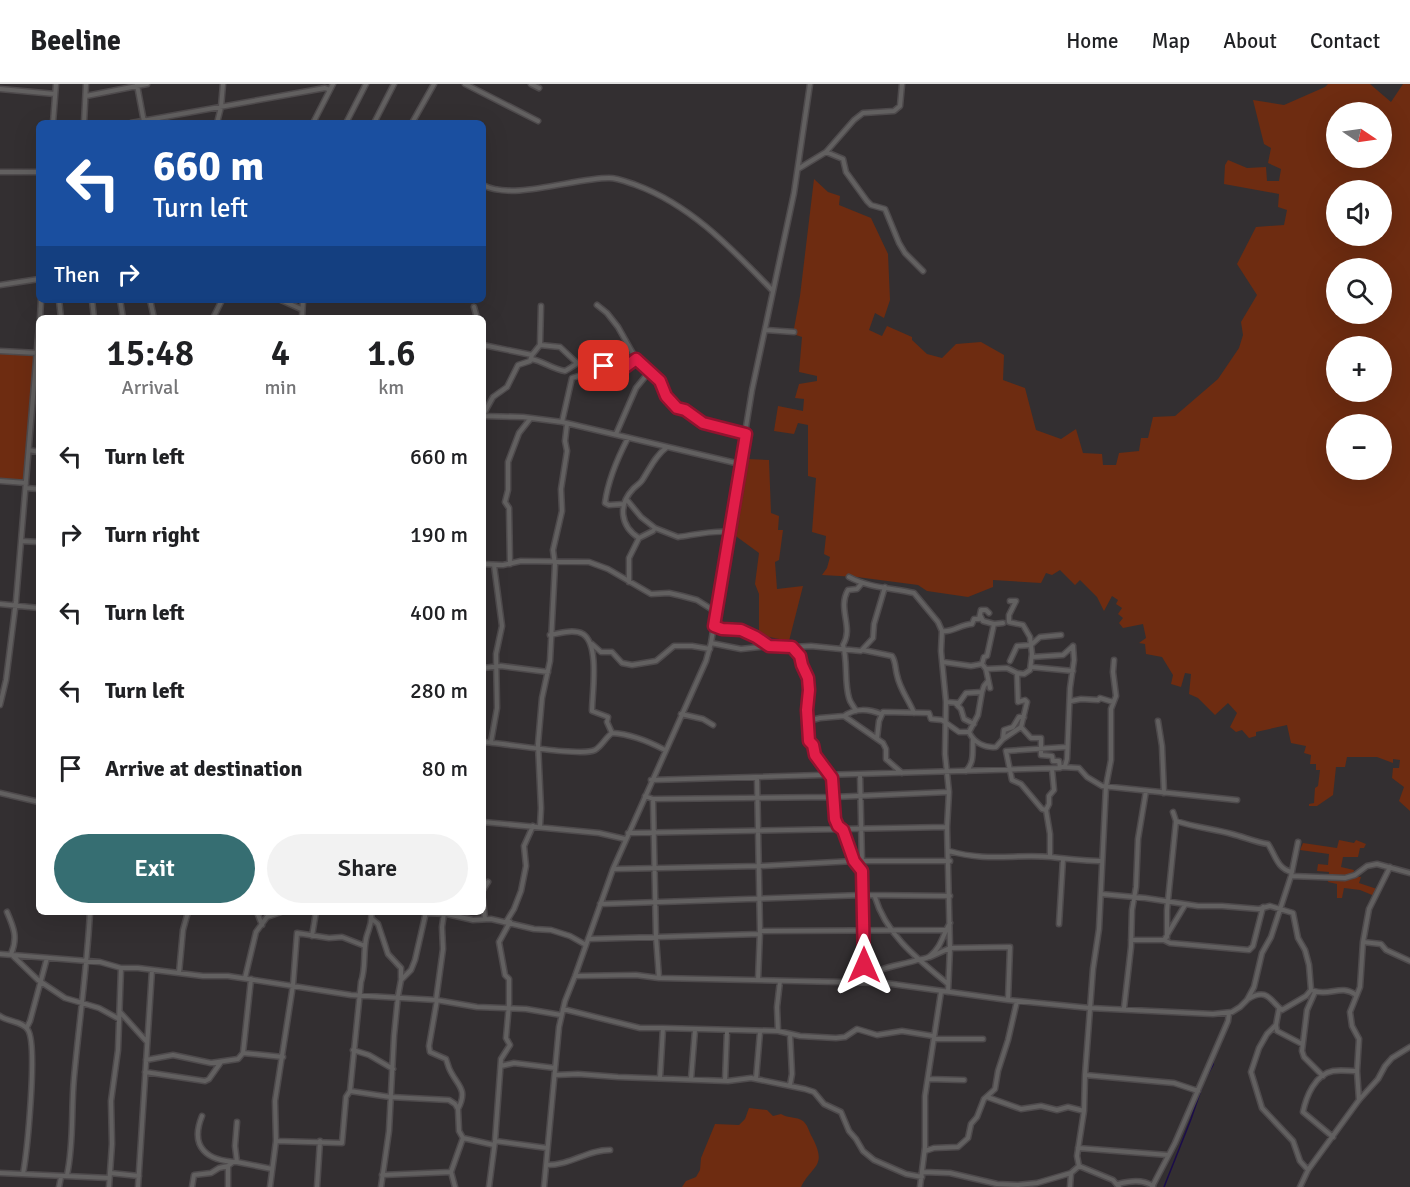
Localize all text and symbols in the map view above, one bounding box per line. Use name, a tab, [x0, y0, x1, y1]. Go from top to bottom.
text: Beeline	[30, 24, 121, 58]
text: Home	[1066, 28, 1119, 54]
text: Map	[1152, 28, 1190, 54]
text: About	[1223, 28, 1277, 54]
text: Contact	[1310, 28, 1380, 54]
north arrow	[1326, 102, 1392, 168]
map controls	[1326, 102, 1392, 480]
text: 660 m	[153, 141, 264, 192]
icon: left	[54, 144, 132, 222]
button: sound	[1326, 180, 1392, 246]
text: Turn left	[153, 192, 248, 225]
icon: right	[112, 258, 145, 291]
button: search	[1326, 258, 1392, 324]
text: Then	[54, 261, 100, 288]
text: 15:48	[106, 331, 194, 376]
text: 4	[271, 331, 290, 376]
text: 1.6	[367, 331, 416, 376]
button: +	[1326, 336, 1392, 402]
pin	[578, 340, 629, 391]
icon: arrive	[587, 349, 620, 382]
text: Arrival	[121, 375, 179, 400]
text: min	[264, 375, 297, 400]
text: km	[378, 375, 404, 400]
button: −	[1326, 414, 1392, 480]
icon: left	[54, 440, 87, 473]
text: Turn left	[105, 443, 185, 470]
text: 660 m	[410, 443, 468, 470]
icon: right	[54, 518, 87, 551]
text: Turn right	[105, 521, 200, 548]
text: 190 m	[410, 521, 468, 548]
icon: left	[54, 596, 87, 629]
text: Turn left	[105, 599, 185, 626]
text: 400 m	[410, 599, 468, 626]
icon: left	[54, 674, 87, 707]
text: Turn left	[105, 677, 185, 704]
text: 280 m	[410, 677, 468, 704]
icon: arrive	[54, 752, 87, 785]
text: Arrive at destination	[105, 755, 302, 782]
text: 80 m	[422, 755, 468, 782]
button: Exit	[54, 834, 255, 903]
button: Share	[267, 834, 468, 903]
position arrow	[832, 933, 896, 997]

